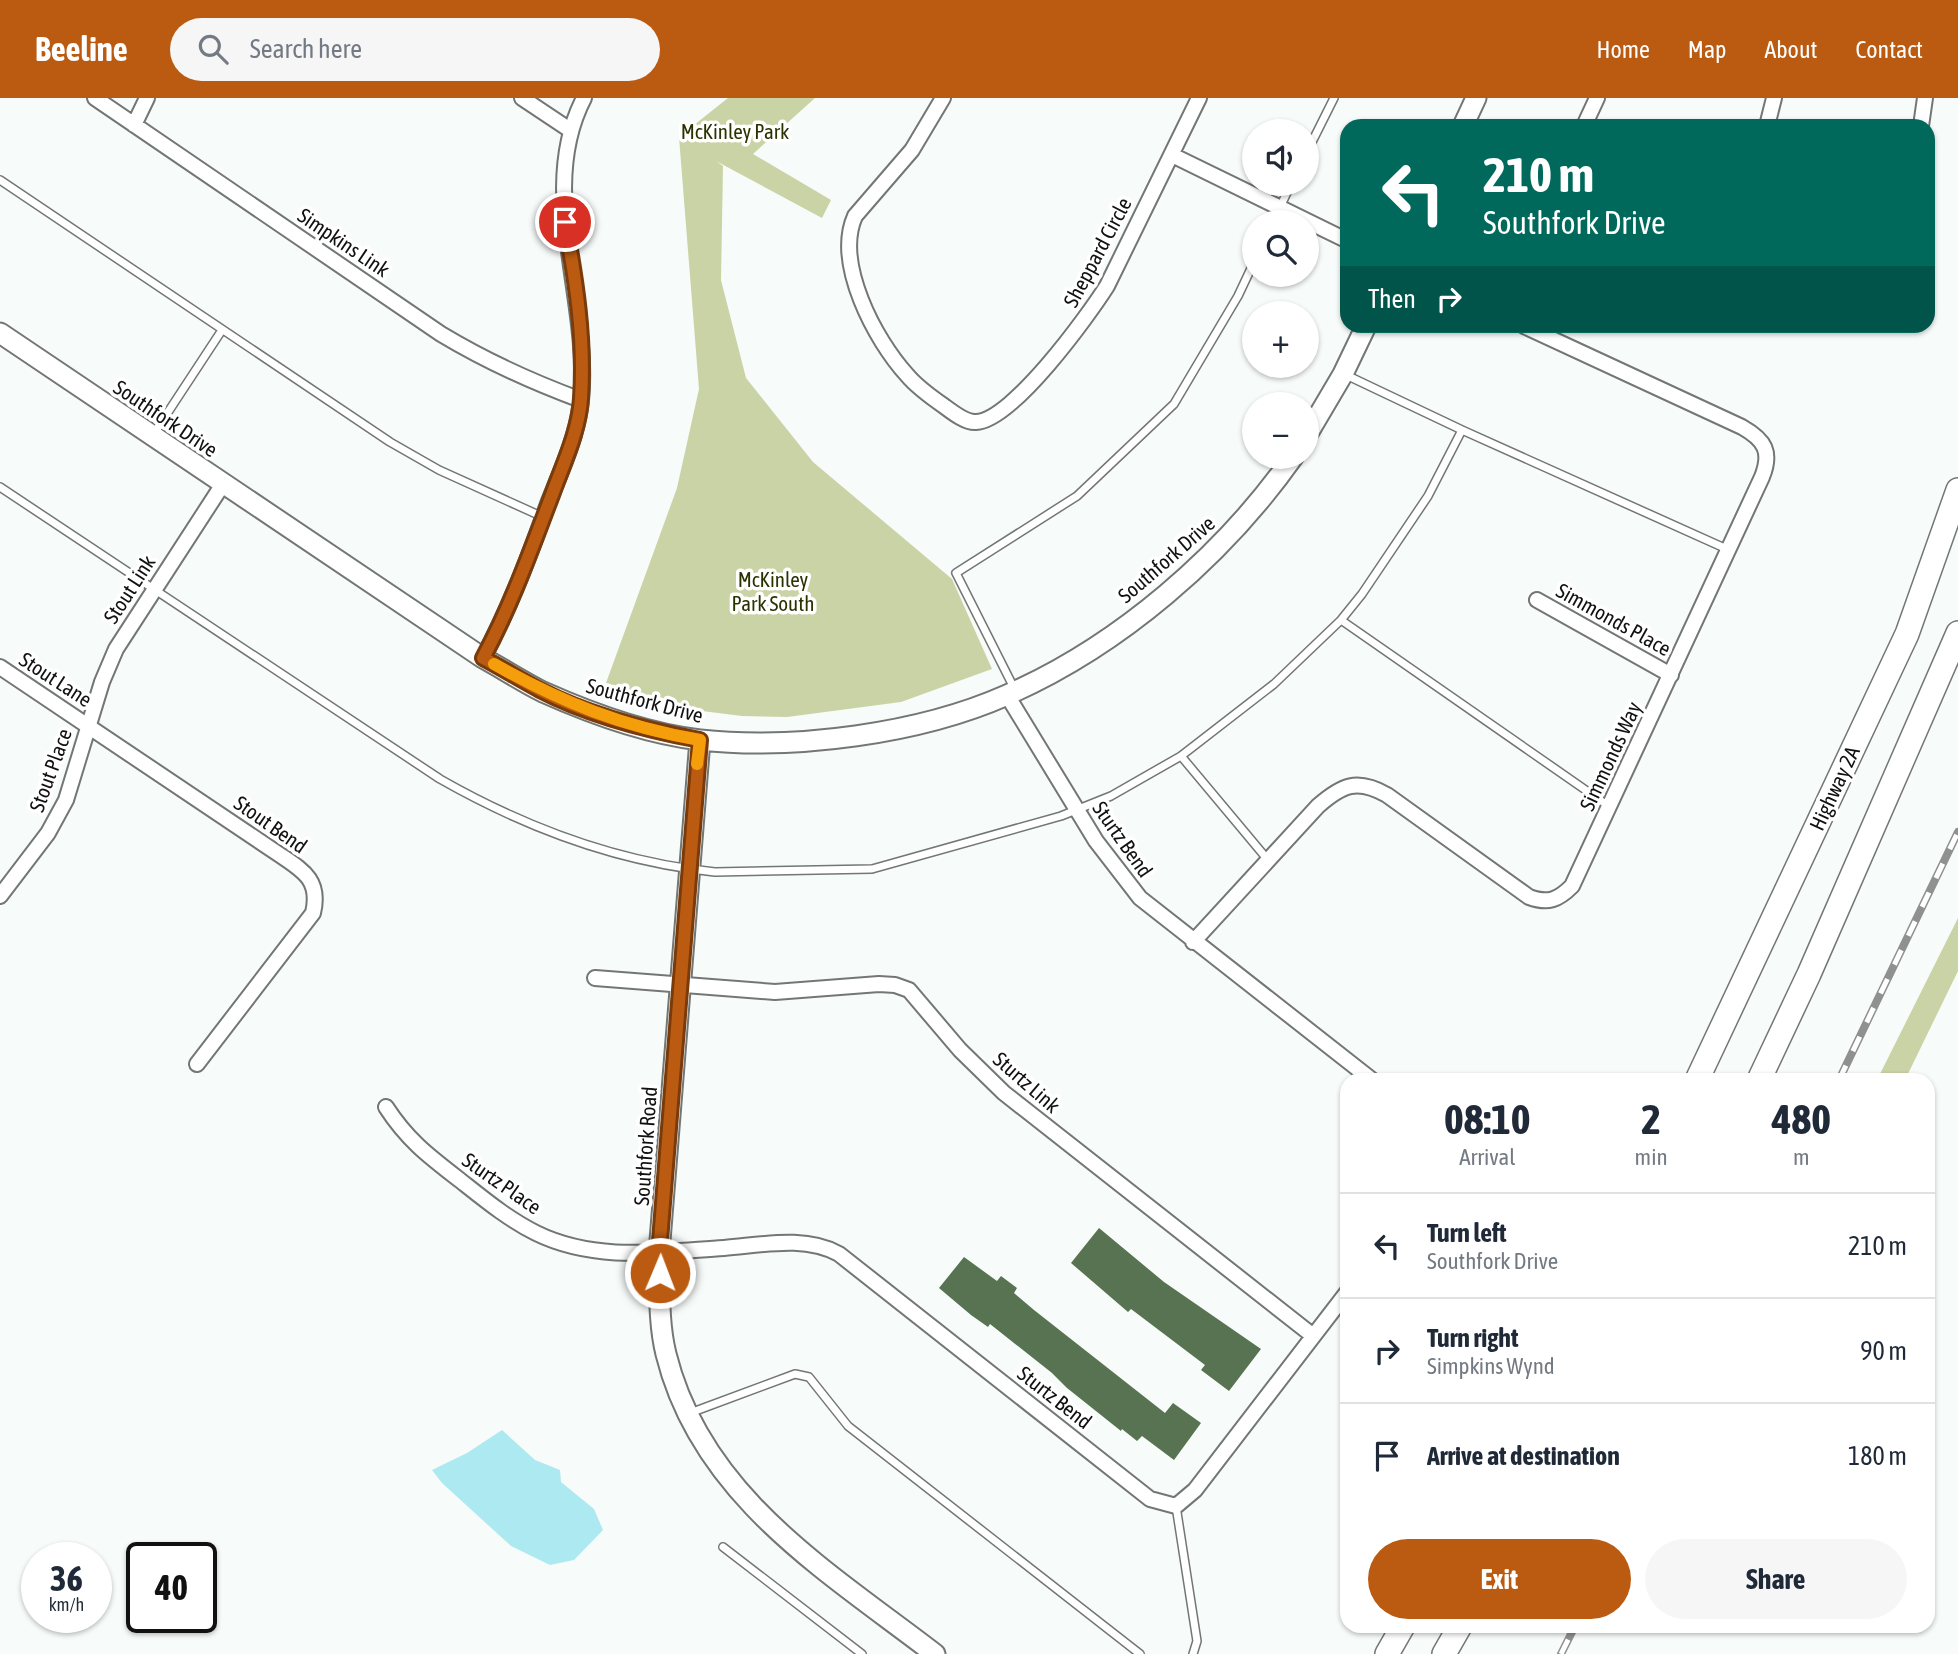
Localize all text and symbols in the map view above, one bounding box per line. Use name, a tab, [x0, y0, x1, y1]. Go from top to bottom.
search box	[170, 18, 660, 81]
text: Beeline	[35, 30, 128, 68]
icon: search	[194, 30, 232, 68]
text: Search here	[250, 34, 362, 64]
text: Home	[1596, 36, 1650, 63]
text: Map	[1688, 36, 1726, 63]
text: About	[1764, 36, 1817, 63]
text: Contact	[1855, 36, 1923, 63]
park label: McKinley Park	[681, 119, 789, 143]
map controls	[1242, 119, 1319, 469]
button: sound	[1242, 119, 1319, 196]
text: 210 m	[1483, 146, 1594, 202]
icon: left	[1368, 147, 1459, 238]
pin	[535, 192, 595, 252]
street label: Sheppard Circle	[1058, 193, 1136, 311]
street label: Simpkins Link	[294, 203, 394, 281]
icon: arrive	[546, 203, 584, 241]
text: Southfork Drive	[1483, 204, 1666, 241]
button: search	[1242, 210, 1319, 287]
icon: right	[1430, 280, 1468, 318]
text: Then	[1368, 284, 1416, 314]
button: +	[1242, 301, 1319, 378]
street label: Southfork Drive	[110, 375, 222, 461]
button: −	[1242, 392, 1319, 469]
street label: Southfork Drive	[1113, 511, 1219, 607]
street label: Stout Link	[98, 551, 160, 627]
park label: McKinley Park South	[731, 567, 815, 615]
street label: Simmonds Place	[1553, 578, 1675, 660]
street label: Stout Lane	[15, 647, 97, 711]
street label: Southfork Drive	[584, 673, 706, 727]
street label: Simmonds Way	[1574, 698, 1646, 814]
street label: Stout Place	[24, 725, 76, 815]
street label: Highway 2A	[1804, 741, 1864, 834]
street label: Stout Bend	[230, 790, 312, 858]
street label: Sturtz Bend	[1088, 796, 1158, 882]
street label: Sturtz Link	[989, 1047, 1065, 1117]
street label: Southfork Road	[629, 1086, 661, 1206]
text: 08:10	[1444, 1095, 1531, 1143]
text: 2	[1641, 1095, 1661, 1143]
text: 480	[1772, 1095, 1831, 1143]
text: Arrival	[1459, 1144, 1515, 1170]
text: min	[1635, 1144, 1668, 1170]
text: m	[1793, 1144, 1810, 1170]
street label: Sturtz Place	[458, 1147, 546, 1219]
text: Turn left	[1427, 1218, 1507, 1248]
icon: left	[1368, 1227, 1406, 1265]
text: 210 m	[1848, 1231, 1907, 1261]
position arrow	[623, 1236, 697, 1310]
text: Southfork Drive	[1427, 1248, 1558, 1274]
text: Turn right	[1427, 1323, 1518, 1353]
icon: right	[1368, 1332, 1406, 1370]
text: 90 m	[1860, 1336, 1907, 1366]
text: Simpkins Wynd	[1427, 1353, 1555, 1379]
street label: Sturtz Bend	[1013, 1361, 1097, 1433]
icon: arrive	[1368, 1437, 1406, 1475]
text: Arrive at destination	[1427, 1441, 1620, 1471]
text: 180 m	[1848, 1441, 1907, 1471]
button: Exit	[1368, 1539, 1631, 1619]
button: Share	[1645, 1539, 1907, 1619]
speed limit sign: 40	[126, 1542, 217, 1633]
text: 36	[50, 1558, 83, 1598]
text: km/h	[49, 1594, 84, 1615]

